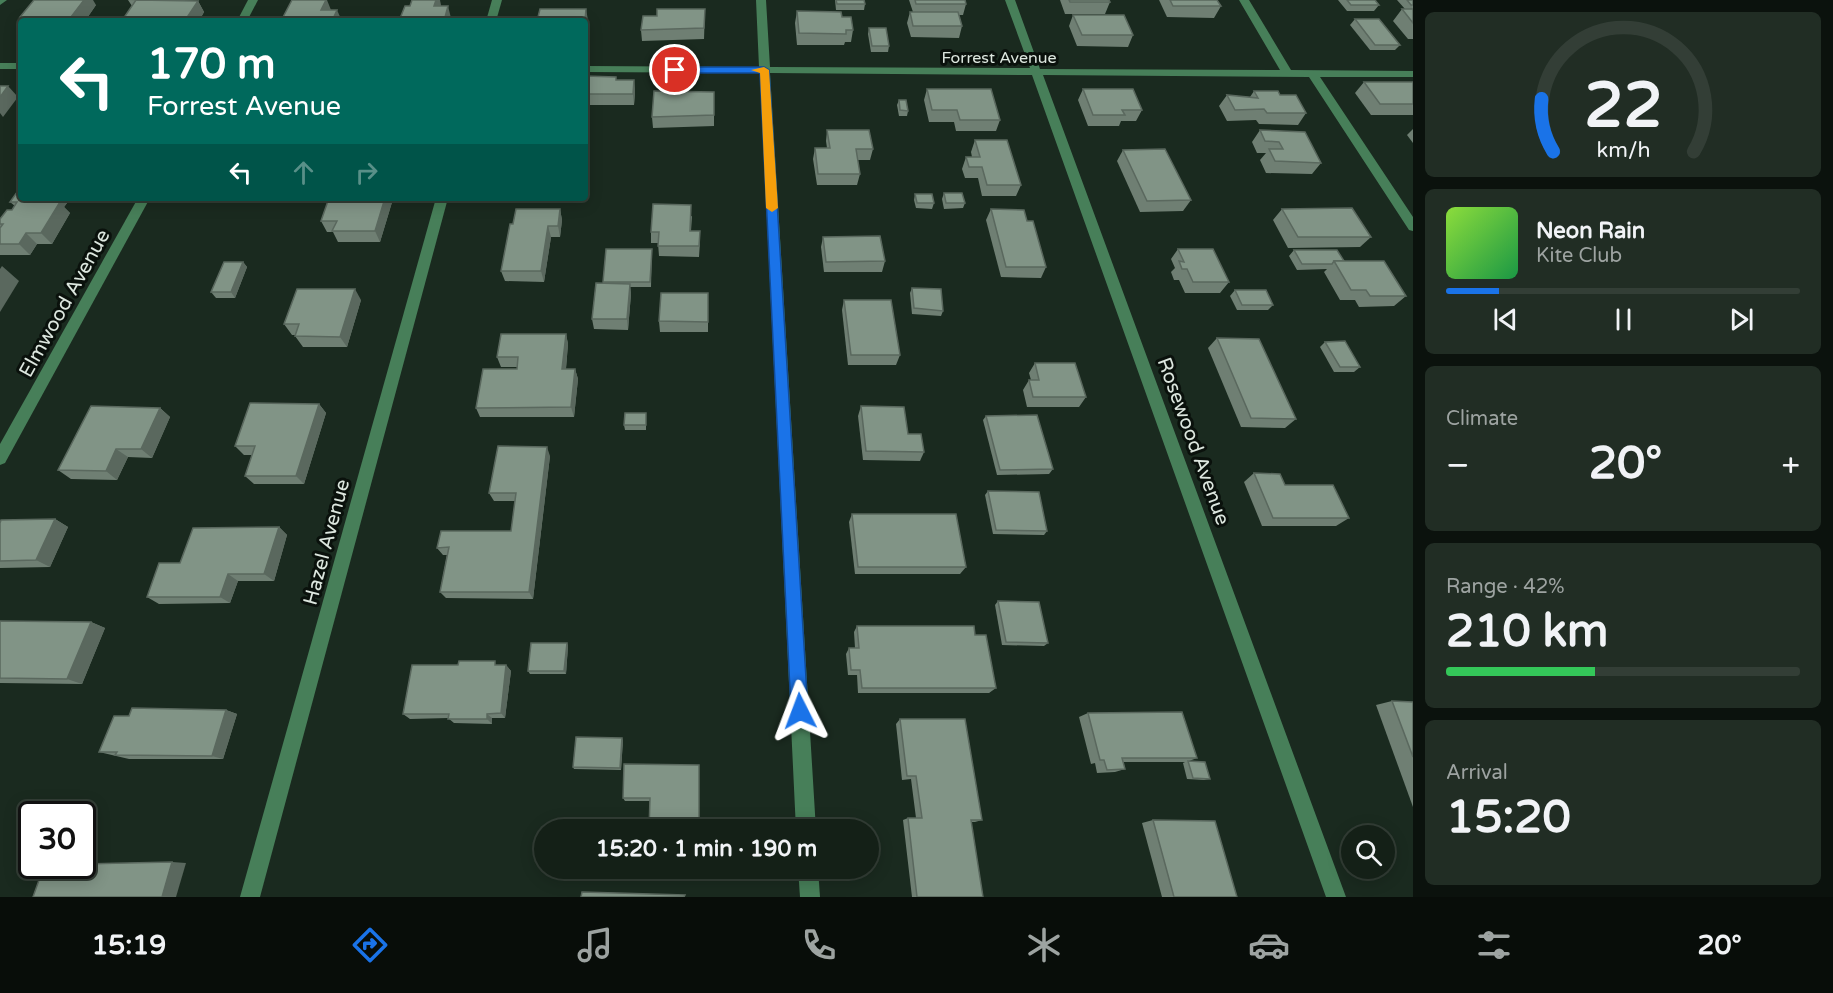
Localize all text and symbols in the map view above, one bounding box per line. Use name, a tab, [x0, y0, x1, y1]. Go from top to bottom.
text: 170 m	[147, 39, 276, 90]
icon: left	[48, 42, 126, 120]
pin	[649, 44, 700, 95]
street label: Forrest Avenue	[941, 48, 1057, 68]
icon: arrive	[658, 53, 691, 86]
text: 22	[1584, 69, 1662, 144]
text: Forrest Avenue	[147, 90, 341, 123]
text: km/h	[1596, 137, 1650, 163]
icon: left	[224, 156, 257, 189]
icon: ahead	[287, 156, 320, 189]
icon: right	[350, 156, 383, 189]
text: Neon Rain	[1536, 218, 1645, 244]
street label: Elmwood Avenue	[14, 225, 115, 382]
text: Kite Club	[1536, 244, 1622, 268]
icon: previous	[1489, 303, 1522, 336]
icon: pause	[1607, 303, 1640, 336]
icon: next	[1725, 303, 1758, 336]
street label: Rosewood Avenue	[1152, 354, 1235, 528]
text: Climate	[1446, 407, 1518, 431]
text: 20°	[1589, 437, 1662, 491]
text: −	[1446, 446, 1470, 485]
text: +	[1781, 446, 1800, 485]
street label: Hazel Avenue	[299, 477, 355, 608]
text: Range · 42%	[1446, 575, 1565, 599]
text: 210 km	[1446, 605, 1608, 659]
position arrow	[768, 679, 832, 743]
text: Arrival	[1446, 761, 1508, 785]
text: 15:20	[1446, 791, 1571, 845]
speed limit sign: 30	[18, 801, 96, 879]
map controls	[1341, 825, 1395, 879]
button: search	[1341, 825, 1395, 879]
text: 15:20 · 1 min · 190 m	[596, 836, 817, 862]
icon: directions	[349, 924, 391, 966]
icon: music	[574, 924, 616, 966]
icon: phone	[798, 924, 840, 966]
icon: climate	[1023, 924, 1065, 966]
icon: car	[1248, 924, 1290, 966]
icon: filters	[1473, 924, 1515, 966]
text: 15:19	[91, 929, 166, 962]
text: 20°	[1697, 929, 1742, 962]

